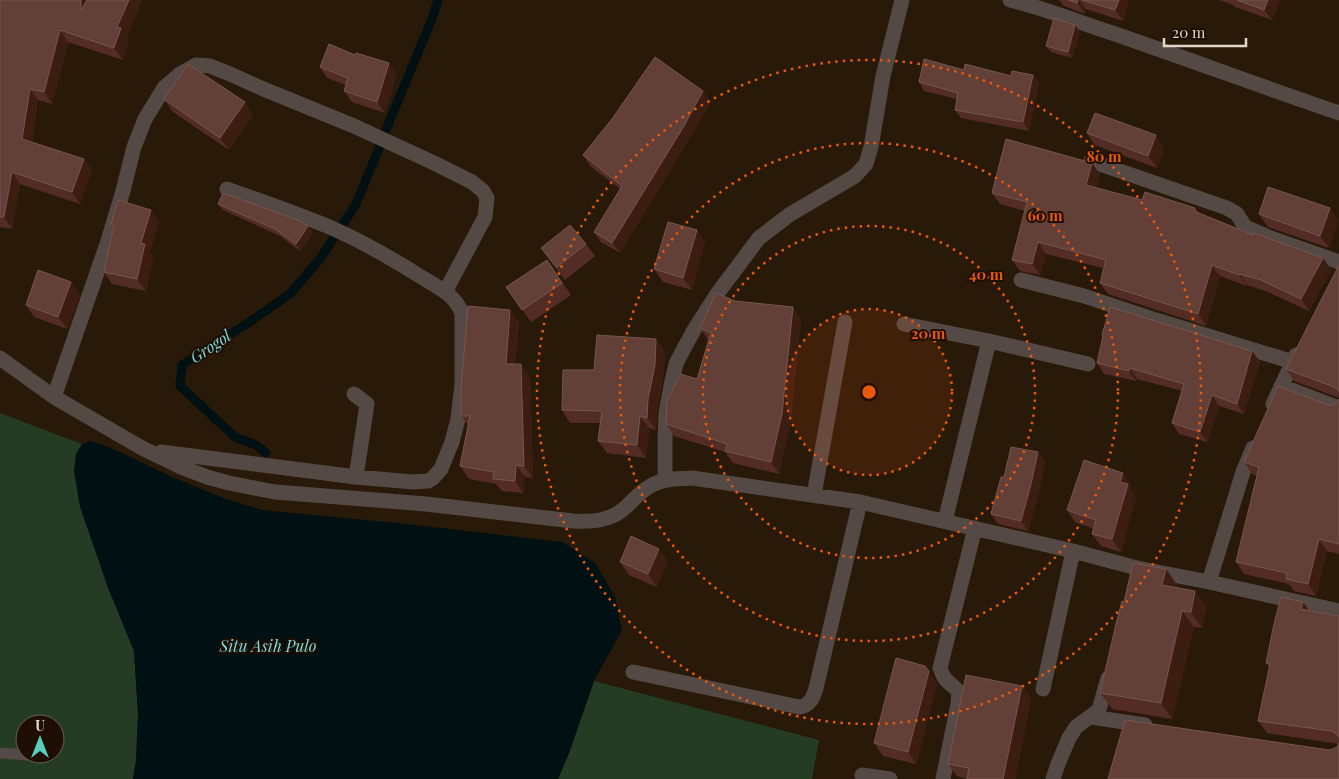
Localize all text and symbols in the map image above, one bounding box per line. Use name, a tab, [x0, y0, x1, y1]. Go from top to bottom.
scale bar	[1164, 15, 1246, 47]
text: 20 m	[1172, 22, 1206, 42]
text: 80 m	[1086, 146, 1122, 166]
text: 60 m	[1027, 205, 1063, 225]
text: 40 m	[969, 264, 1004, 284]
text: 20 m	[911, 323, 946, 343]
water label: Grogol	[185, 324, 235, 367]
centre of rings	[860, 383, 878, 401]
water label: Situ Asih Pulo	[218, 635, 317, 656]
north arrow	[15, 714, 65, 764]
text: U	[35, 716, 45, 735]

